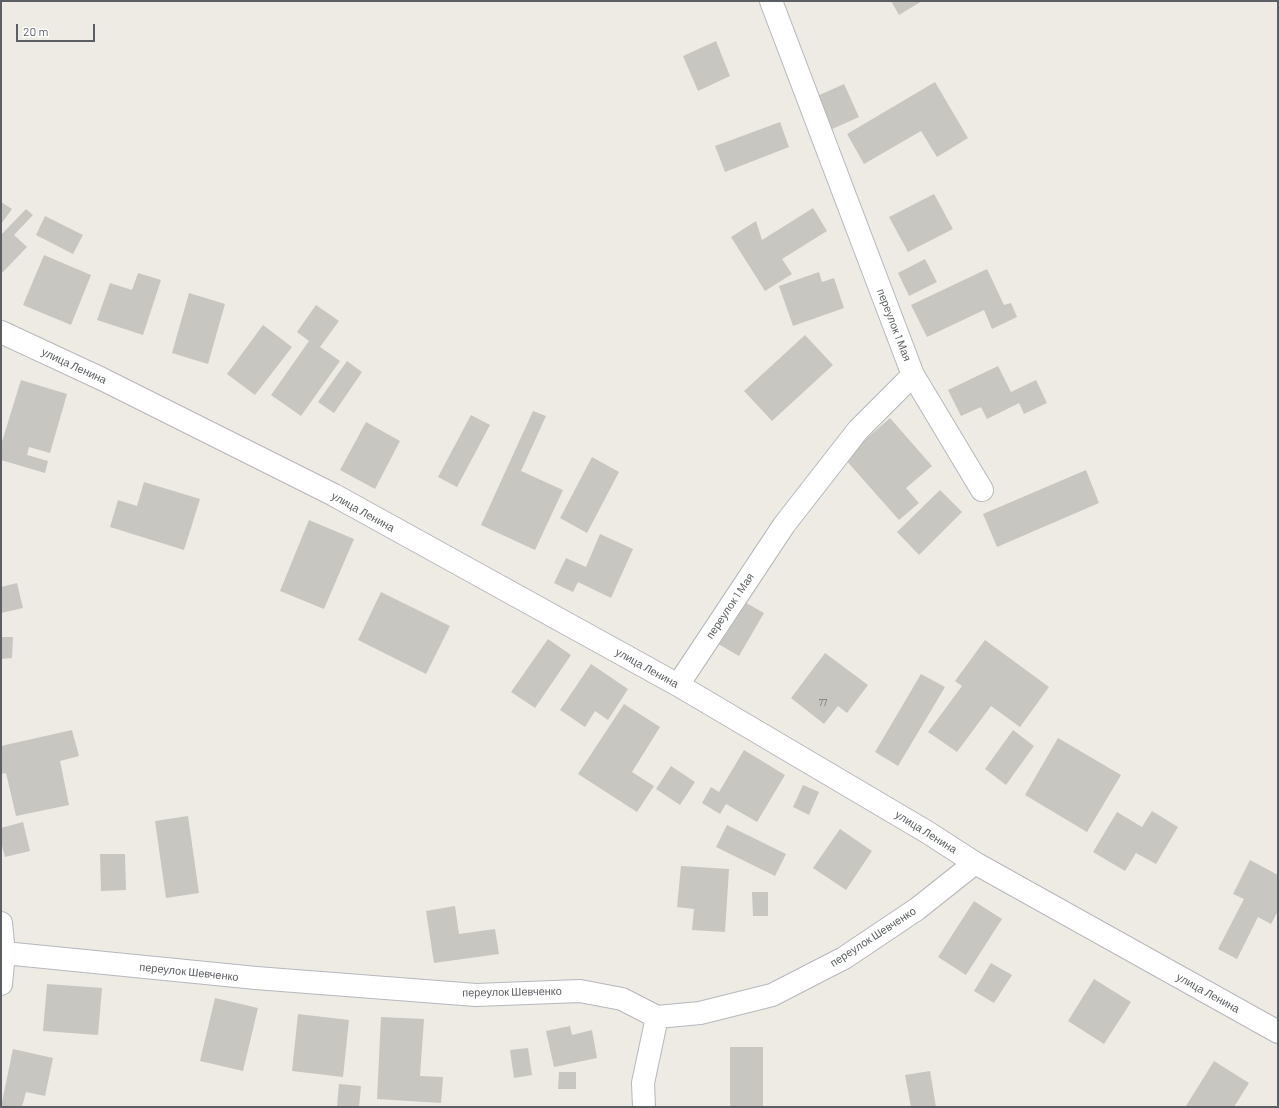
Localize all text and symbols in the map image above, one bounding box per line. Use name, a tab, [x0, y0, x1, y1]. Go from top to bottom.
scale bar	[18, 16, 97, 42]
text: 20 m	[23, 24, 49, 38]
street label: переулок 1 Мая	[874, 287, 914, 363]
street label: улица Ленина	[39, 345, 109, 387]
street label: улица Ленина	[329, 489, 397, 535]
street label: переулок 1 Мая	[703, 571, 757, 641]
street label: улица Ленина	[613, 645, 681, 691]
house number: 77	[819, 698, 827, 708]
street label: улица Ленина	[893, 808, 959, 856]
street label: переулок Шевченко	[828, 904, 918, 970]
street label: переулок Шевченко	[139, 960, 239, 984]
street label: улица Ленина	[1174, 970, 1242, 1016]
street label: переулок Шевченко	[462, 985, 562, 999]

